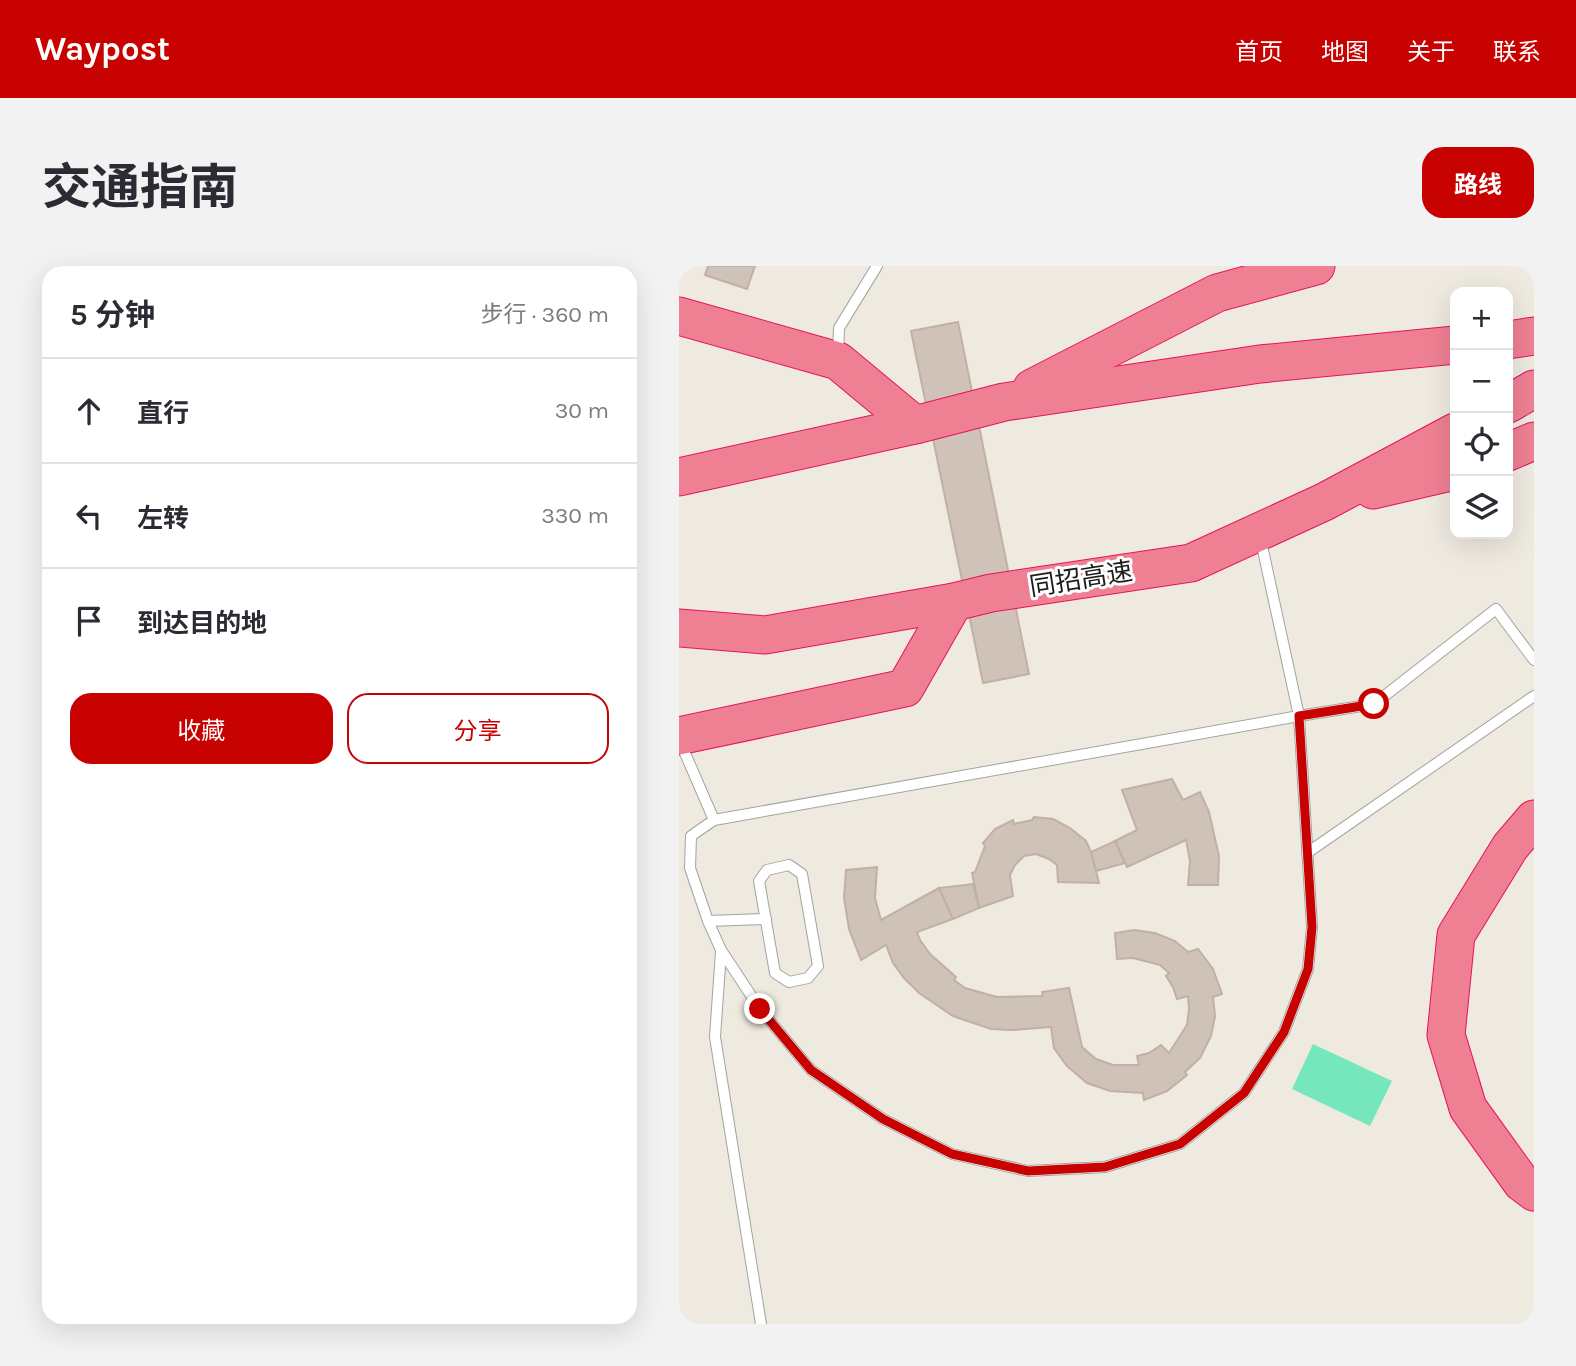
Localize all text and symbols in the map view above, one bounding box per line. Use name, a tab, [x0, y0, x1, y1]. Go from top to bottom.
text: Waypost	[35, 30, 170, 68]
text: 首页	[1235, 38, 1283, 66]
text: 地图	[1321, 38, 1369, 66]
text: 关于	[1407, 38, 1455, 66]
text: 联系	[1493, 38, 1541, 66]
button: 路线	[1422, 147, 1534, 218]
text: 交通指南	[42, 159, 238, 216]
map controls	[1450, 287, 1513, 539]
button: +	[1450, 287, 1513, 350]
text: 5 分钟	[70, 297, 155, 333]
text: 步行 · 360 m	[481, 301, 609, 328]
button: −	[1450, 350, 1513, 413]
icon: ahead	[70, 392, 108, 430]
text: 30 m	[555, 397, 609, 424]
text: 直行	[137, 398, 189, 429]
button: locate	[1450, 413, 1513, 476]
button: layers	[1450, 476, 1513, 539]
icon: left	[70, 497, 108, 535]
text: 330 m	[541, 502, 609, 529]
text: 左转	[137, 503, 189, 534]
street label: 同招高速	[1027, 556, 1135, 602]
icon: arrive	[70, 602, 108, 640]
text: 到达目的地	[137, 608, 267, 639]
route start	[1358, 688, 1389, 719]
button: 收藏	[70, 693, 333, 764]
button: 分享	[347, 693, 609, 764]
route end	[744, 993, 775, 1024]

